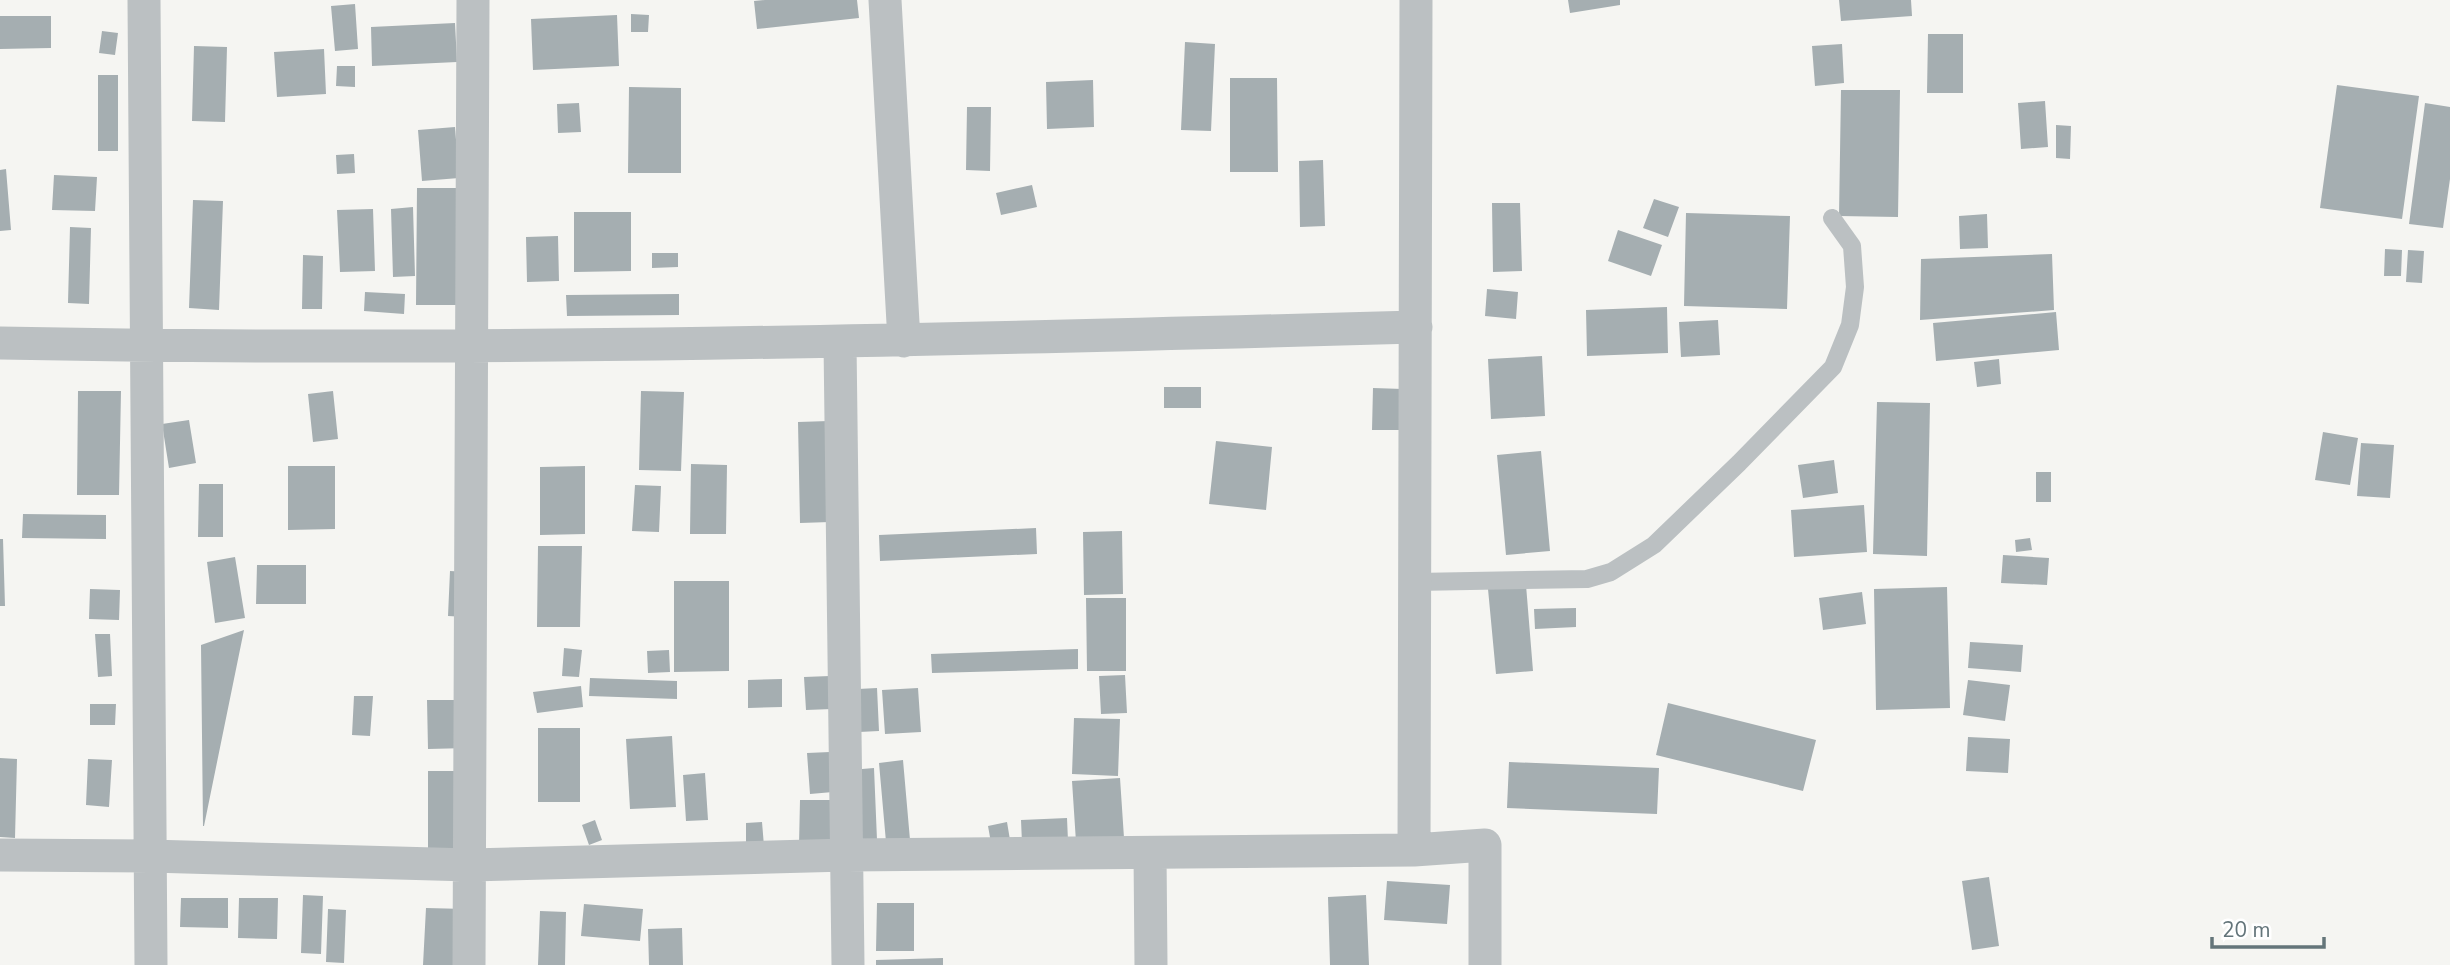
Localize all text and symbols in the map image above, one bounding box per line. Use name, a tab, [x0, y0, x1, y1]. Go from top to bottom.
scale bar	[2212, 906, 2324, 950]
text: 20 m	[2222, 916, 2271, 944]

